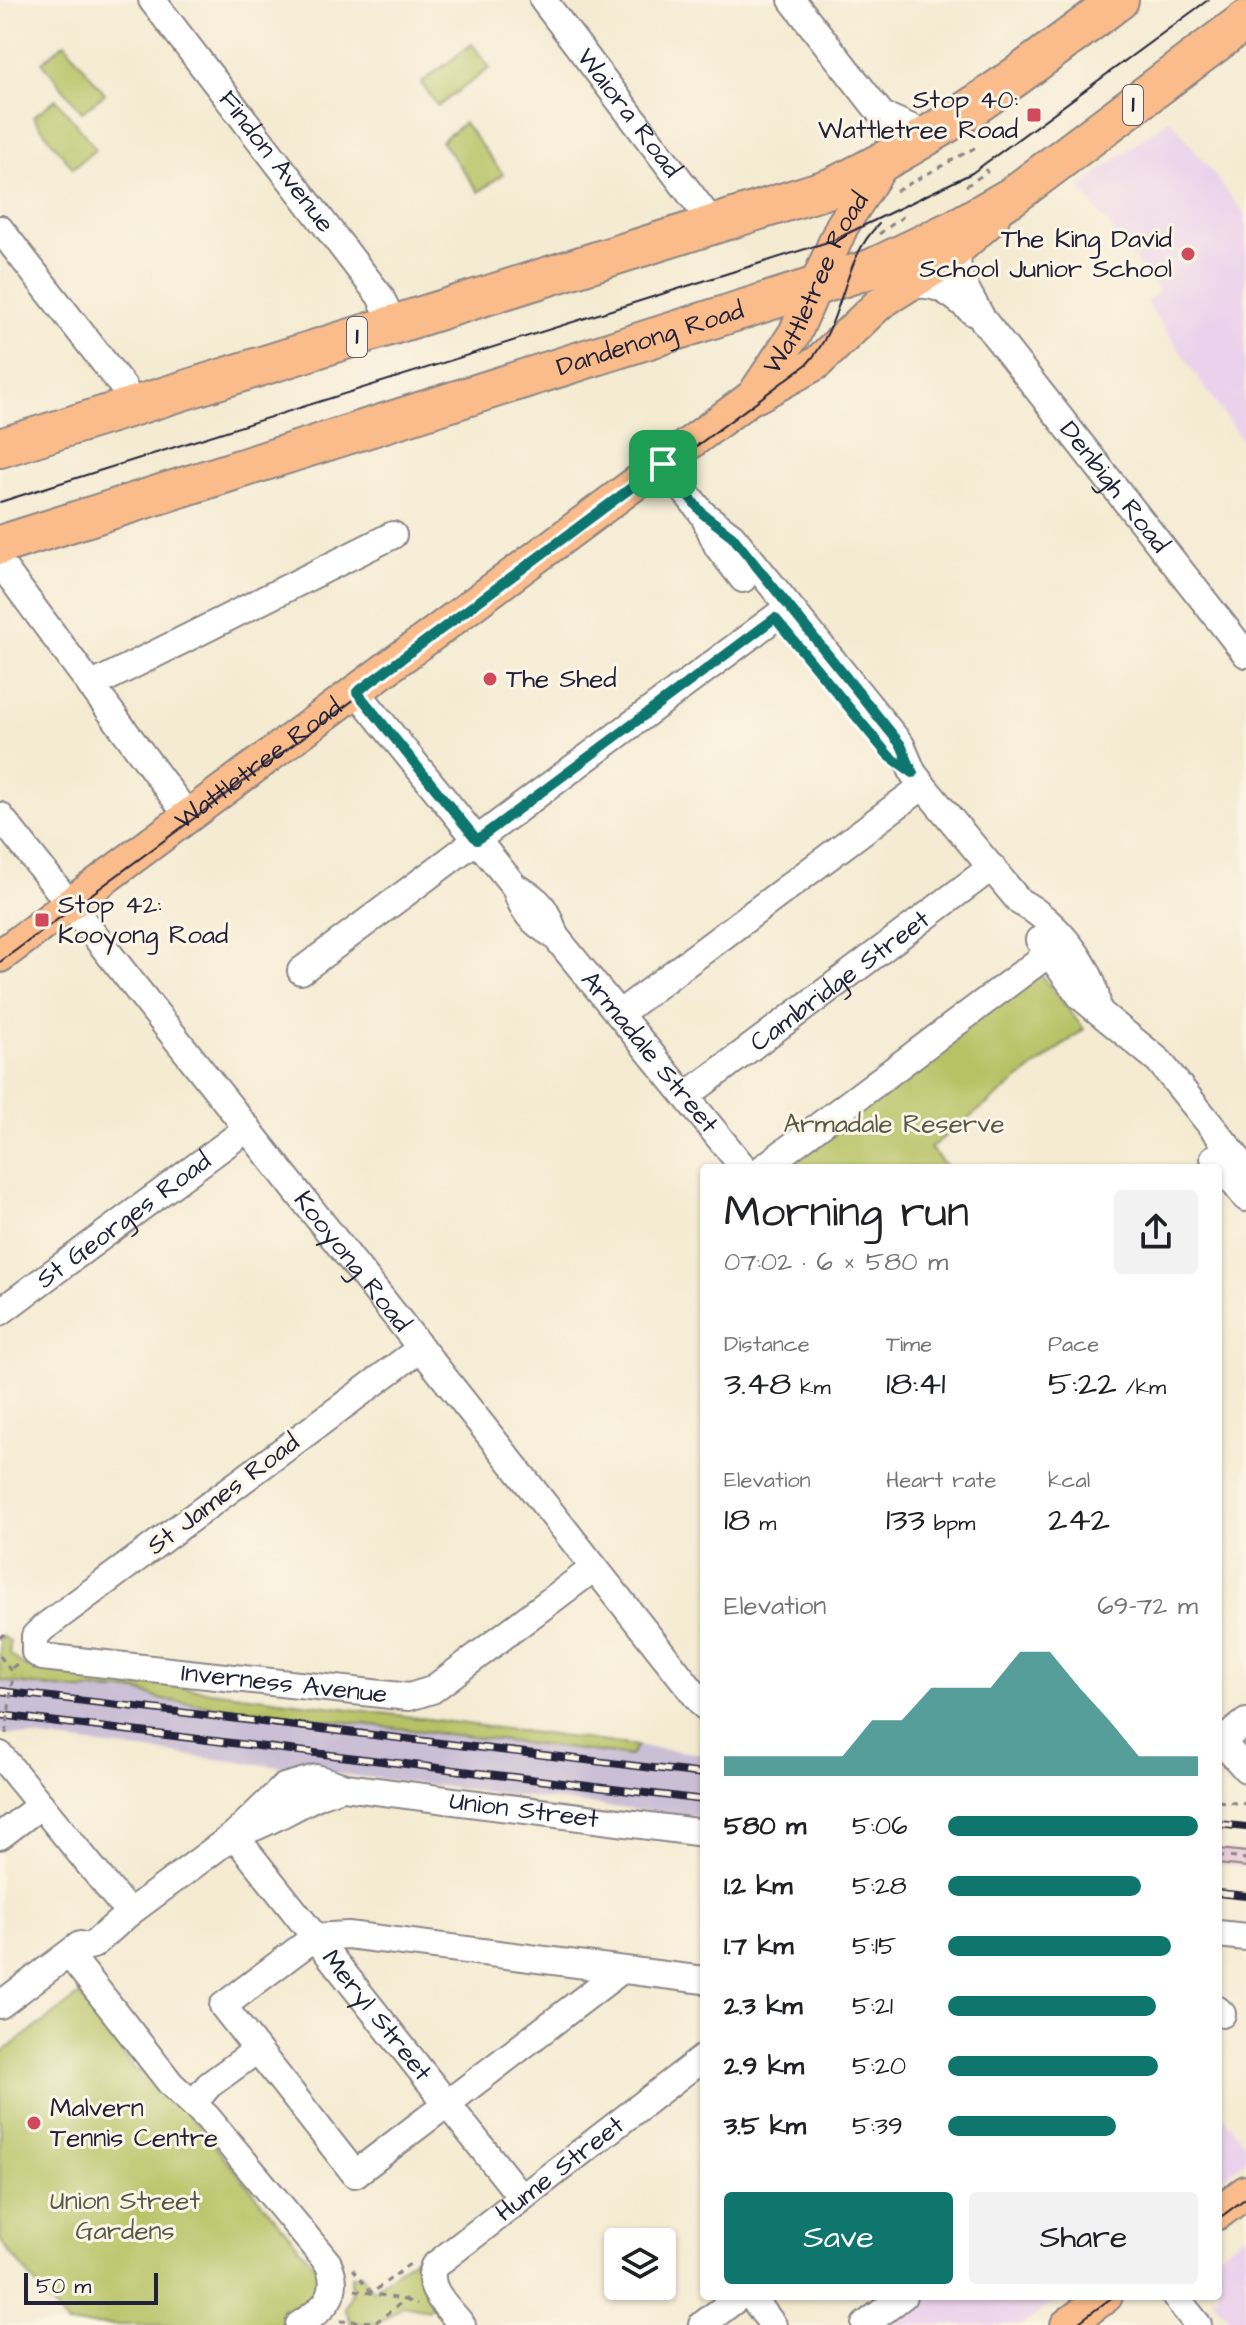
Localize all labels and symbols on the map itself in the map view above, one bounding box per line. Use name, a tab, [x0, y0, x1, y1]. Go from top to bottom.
street label: Waiora Road	[568, 41, 690, 185]
place label: Stop 40: Wattletree Road	[818, 82, 1018, 148]
street label: Findon Avenue	[210, 83, 343, 240]
road number: 1	[1123, 85, 1143, 125]
marker: Stop 40: Wattletree Road	[1025, 106, 1043, 124]
street label: Wattletree Road	[754, 185, 877, 381]
place label: The King David School Junior School	[920, 221, 1172, 287]
marker: The King David School Junior School	[1179, 245, 1197, 263]
street label: Dandenong Road	[552, 292, 748, 385]
road number: 1	[347, 317, 367, 357]
street label: Denbigh Road	[1051, 413, 1178, 561]
pin	[629, 430, 697, 498]
place label: The Shed	[506, 661, 617, 697]
marker: The Shed	[481, 670, 499, 688]
street label: Wattletree Road	[167, 690, 349, 838]
place label: Stop 42: Kooyong Road	[58, 887, 228, 955]
street label: Cambridge Street	[742, 901, 937, 1060]
marker: Stop 42: Kooyong Road	[33, 911, 51, 929]
street label: Armadale Street	[573, 963, 727, 1141]
park label: Armadale Reserve	[783, 1106, 1005, 1142]
street label: St Georges Road	[29, 1143, 219, 1297]
street label: Kooyong Road	[285, 1183, 419, 1340]
street label: St James Road	[139, 1425, 307, 1563]
street label: Inverness Avenue	[179, 1654, 389, 1713]
street label: Union Street	[448, 1783, 601, 1837]
street label: Meryl Street	[313, 1942, 441, 2089]
place label: Malvern Tennis Centre	[50, 2090, 218, 2156]
street label: Hume Street	[488, 2107, 632, 2230]
marker: Malvern Tennis Centre	[25, 2114, 43, 2132]
park label: Union Street Gardens	[50, 2183, 200, 2249]
scale bar	[24, 2269, 158, 2305]

